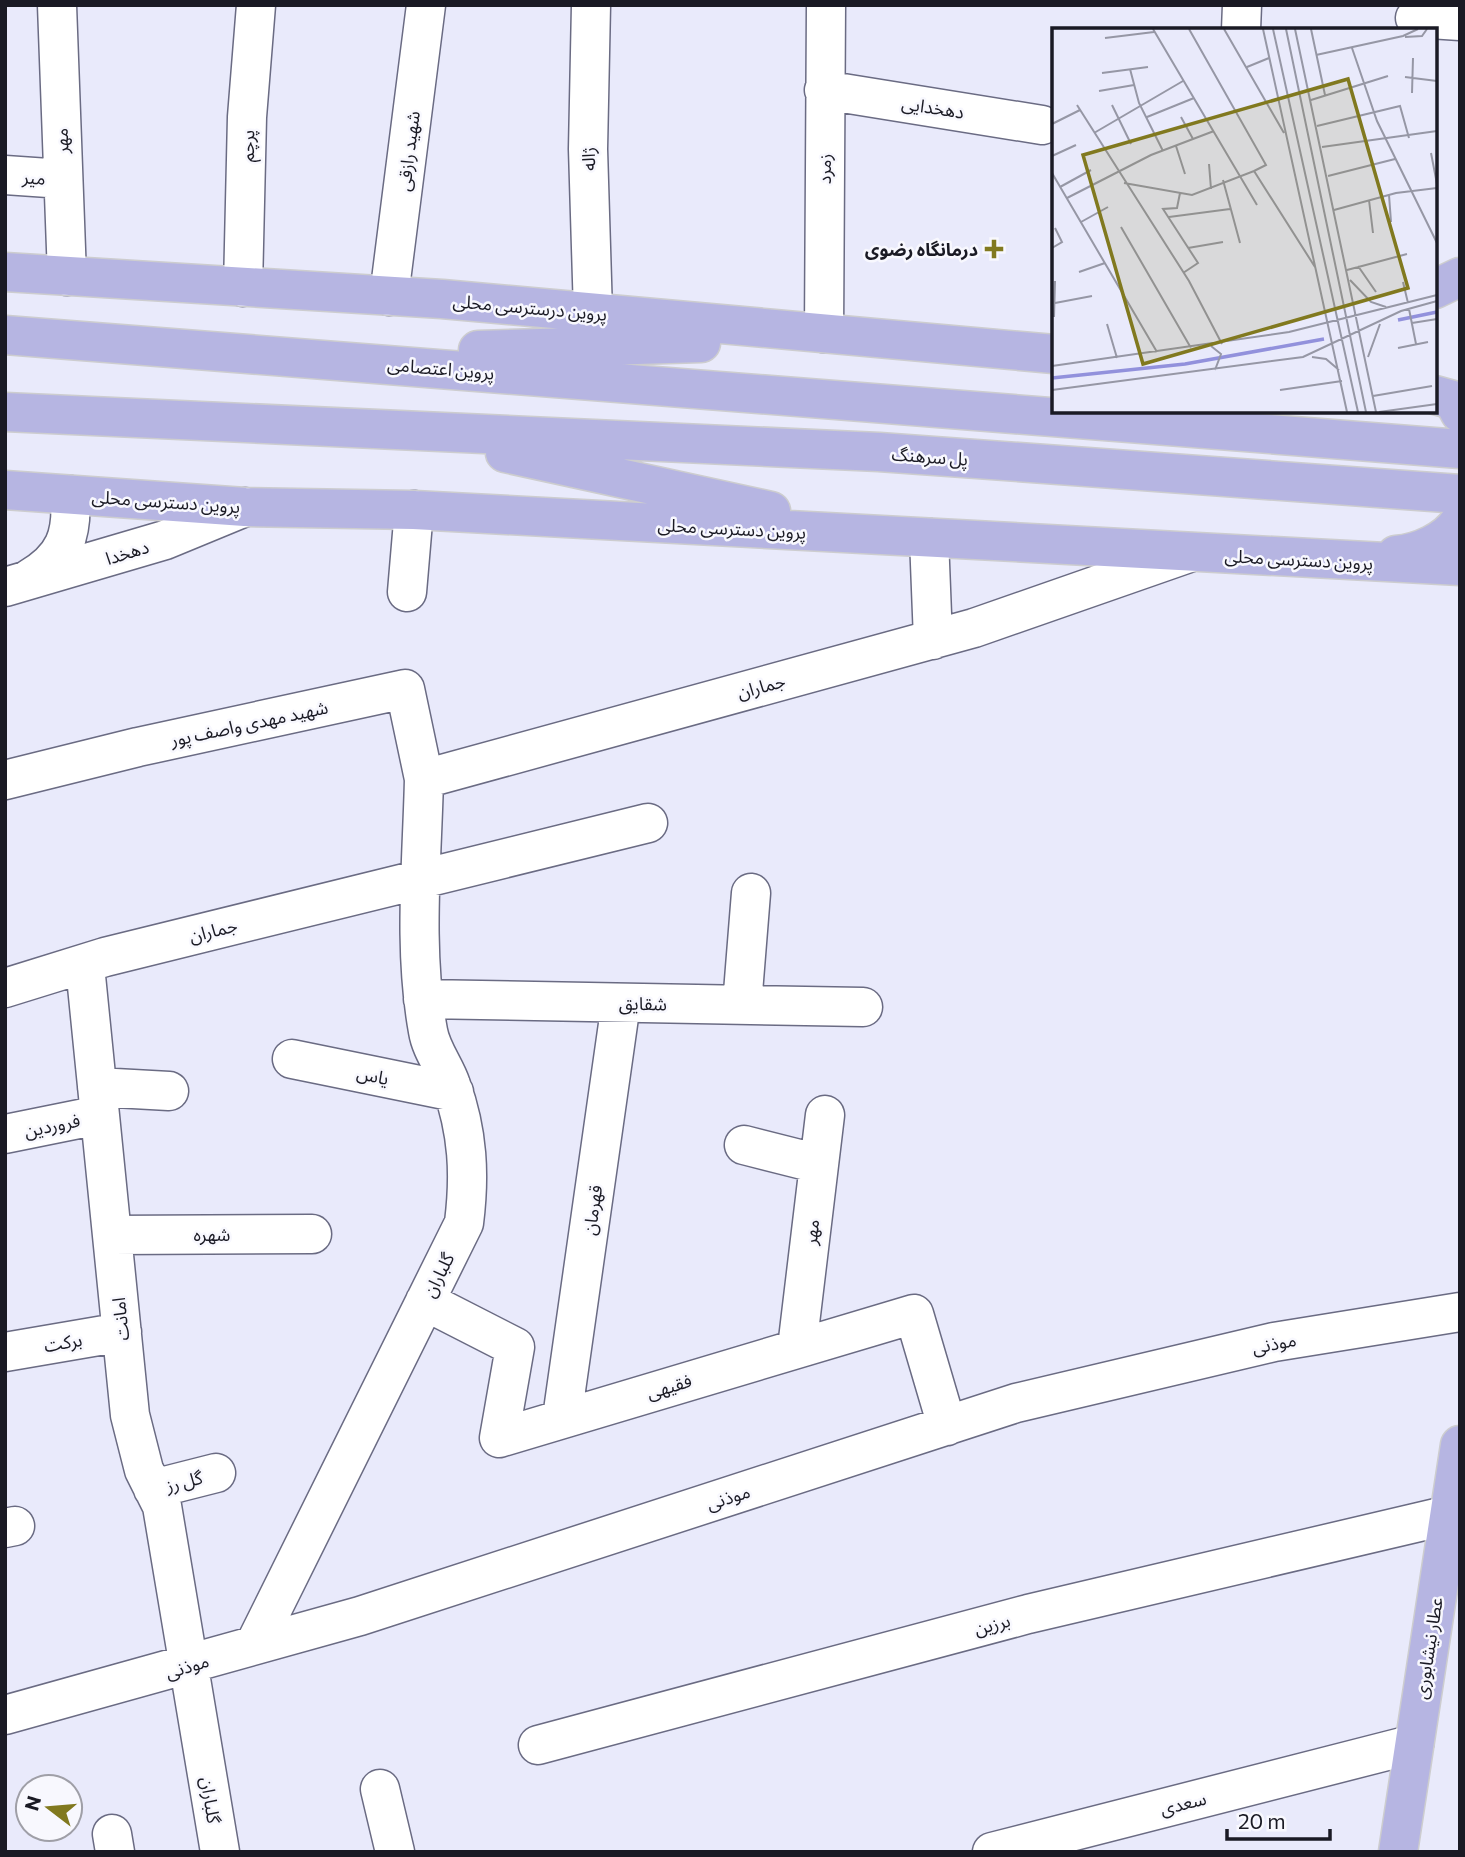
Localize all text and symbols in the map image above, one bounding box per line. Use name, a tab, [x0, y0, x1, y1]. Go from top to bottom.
inset map	[1052, 28, 1437, 413]
street label: دهخدایی	[900, 91, 966, 124]
street label: شهید رازقی	[392, 110, 425, 193]
street label: مهر	[50, 128, 73, 155]
street label: پرچم	[236, 130, 261, 162]
street label: ژاله	[577, 147, 600, 171]
street label: زمرد	[813, 154, 836, 184]
street label: میر	[21, 165, 46, 190]
place label: درمانگاه رضوی	[865, 238, 978, 261]
marker: درمانگاه رضوی	[984, 239, 1004, 259]
street label: پروین درسترسی محلی	[452, 289, 608, 326]
street label: پروین اعتصامی	[386, 352, 496, 385]
street label: پل سرهنگ	[891, 442, 969, 471]
street label: پروین دسترسی محلی	[91, 485, 241, 518]
street label: پروین دسترسی محلی	[657, 513, 807, 544]
street label: دهخدا	[103, 535, 151, 569]
street label: پروین دسترسی محلی	[1224, 544, 1374, 575]
street label: جماران	[734, 669, 788, 704]
street label: شهید مهدی واصف پور	[167, 696, 330, 752]
street label: جماران	[187, 913, 240, 948]
street label: شقایق	[619, 992, 667, 1015]
street label: یاس	[355, 1061, 391, 1090]
street label: فروردین	[22, 1108, 82, 1143]
street label: قهرمان	[578, 1183, 607, 1237]
street label: مهر	[798, 1218, 824, 1247]
street label: شهره	[194, 1223, 230, 1246]
street label: گلباران	[418, 1249, 460, 1301]
street label: امانت	[107, 1296, 133, 1342]
street label: برکت	[42, 1328, 84, 1357]
street label: موذنی	[1250, 1328, 1298, 1359]
street label: فقیهی	[644, 1369, 695, 1404]
street label: گل رز	[162, 1466, 206, 1497]
street label: موذنی	[703, 1480, 753, 1515]
street label: عطار نیشابوری	[1409, 1595, 1448, 1701]
street label: برزین	[971, 1609, 1013, 1640]
street label: موذنی	[162, 1649, 212, 1684]
north arrow	[14, 1773, 84, 1843]
street label: گلباران	[195, 1775, 226, 1826]
street label: سعدی	[1158, 1787, 1209, 1820]
text: N	[19, 1793, 45, 1813]
scale bar	[1227, 1798, 1330, 1842]
text: 20 m	[1238, 1808, 1286, 1833]

